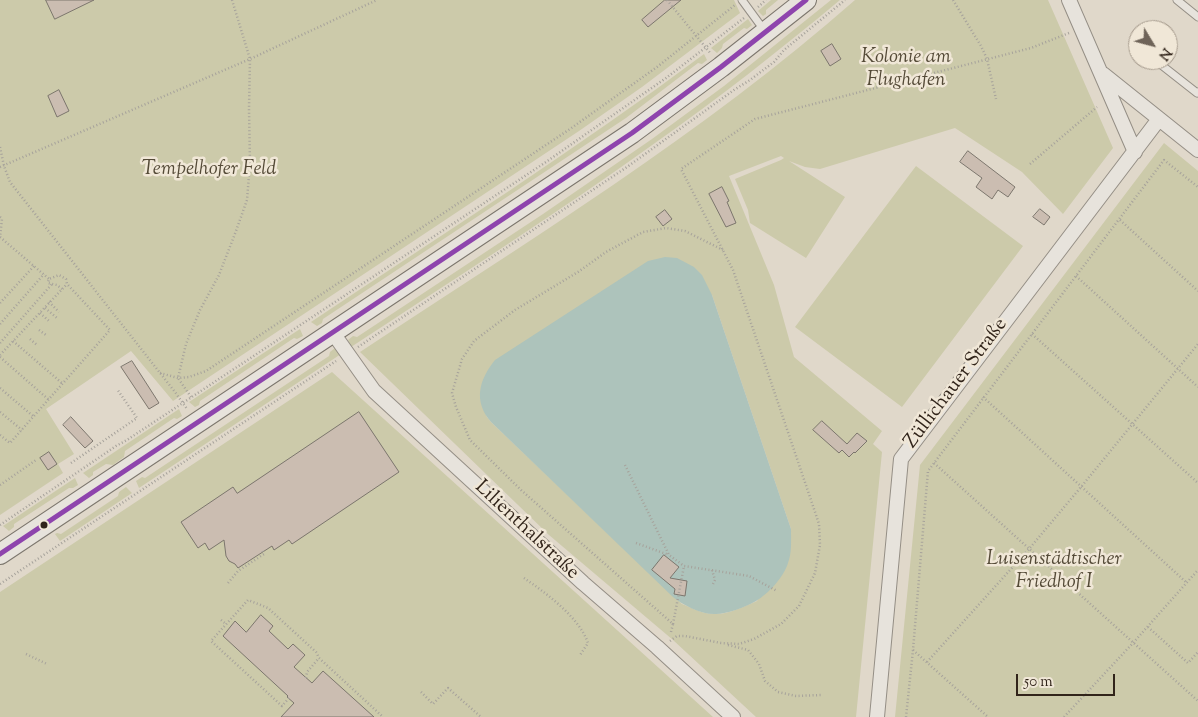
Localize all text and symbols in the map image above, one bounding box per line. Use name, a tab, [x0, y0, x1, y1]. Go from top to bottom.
north arrow	[1128, 20, 1178, 70]
text: N	[1153, 43, 1176, 64]
park label: Kolonie am Flughafen	[861, 47, 951, 94]
park label: Tempelhofer Feld	[142, 159, 276, 183]
street label: Züllichauer Straße	[900, 314, 1014, 454]
street label: Lilienthalstraße	[469, 476, 583, 586]
unlabelled marker	[39, 520, 49, 530]
park label: Luisenstädtischer Friedhof I	[986, 549, 1122, 596]
scale bar	[1018, 664, 1117, 696]
text: 50 m	[1024, 672, 1053, 693]

